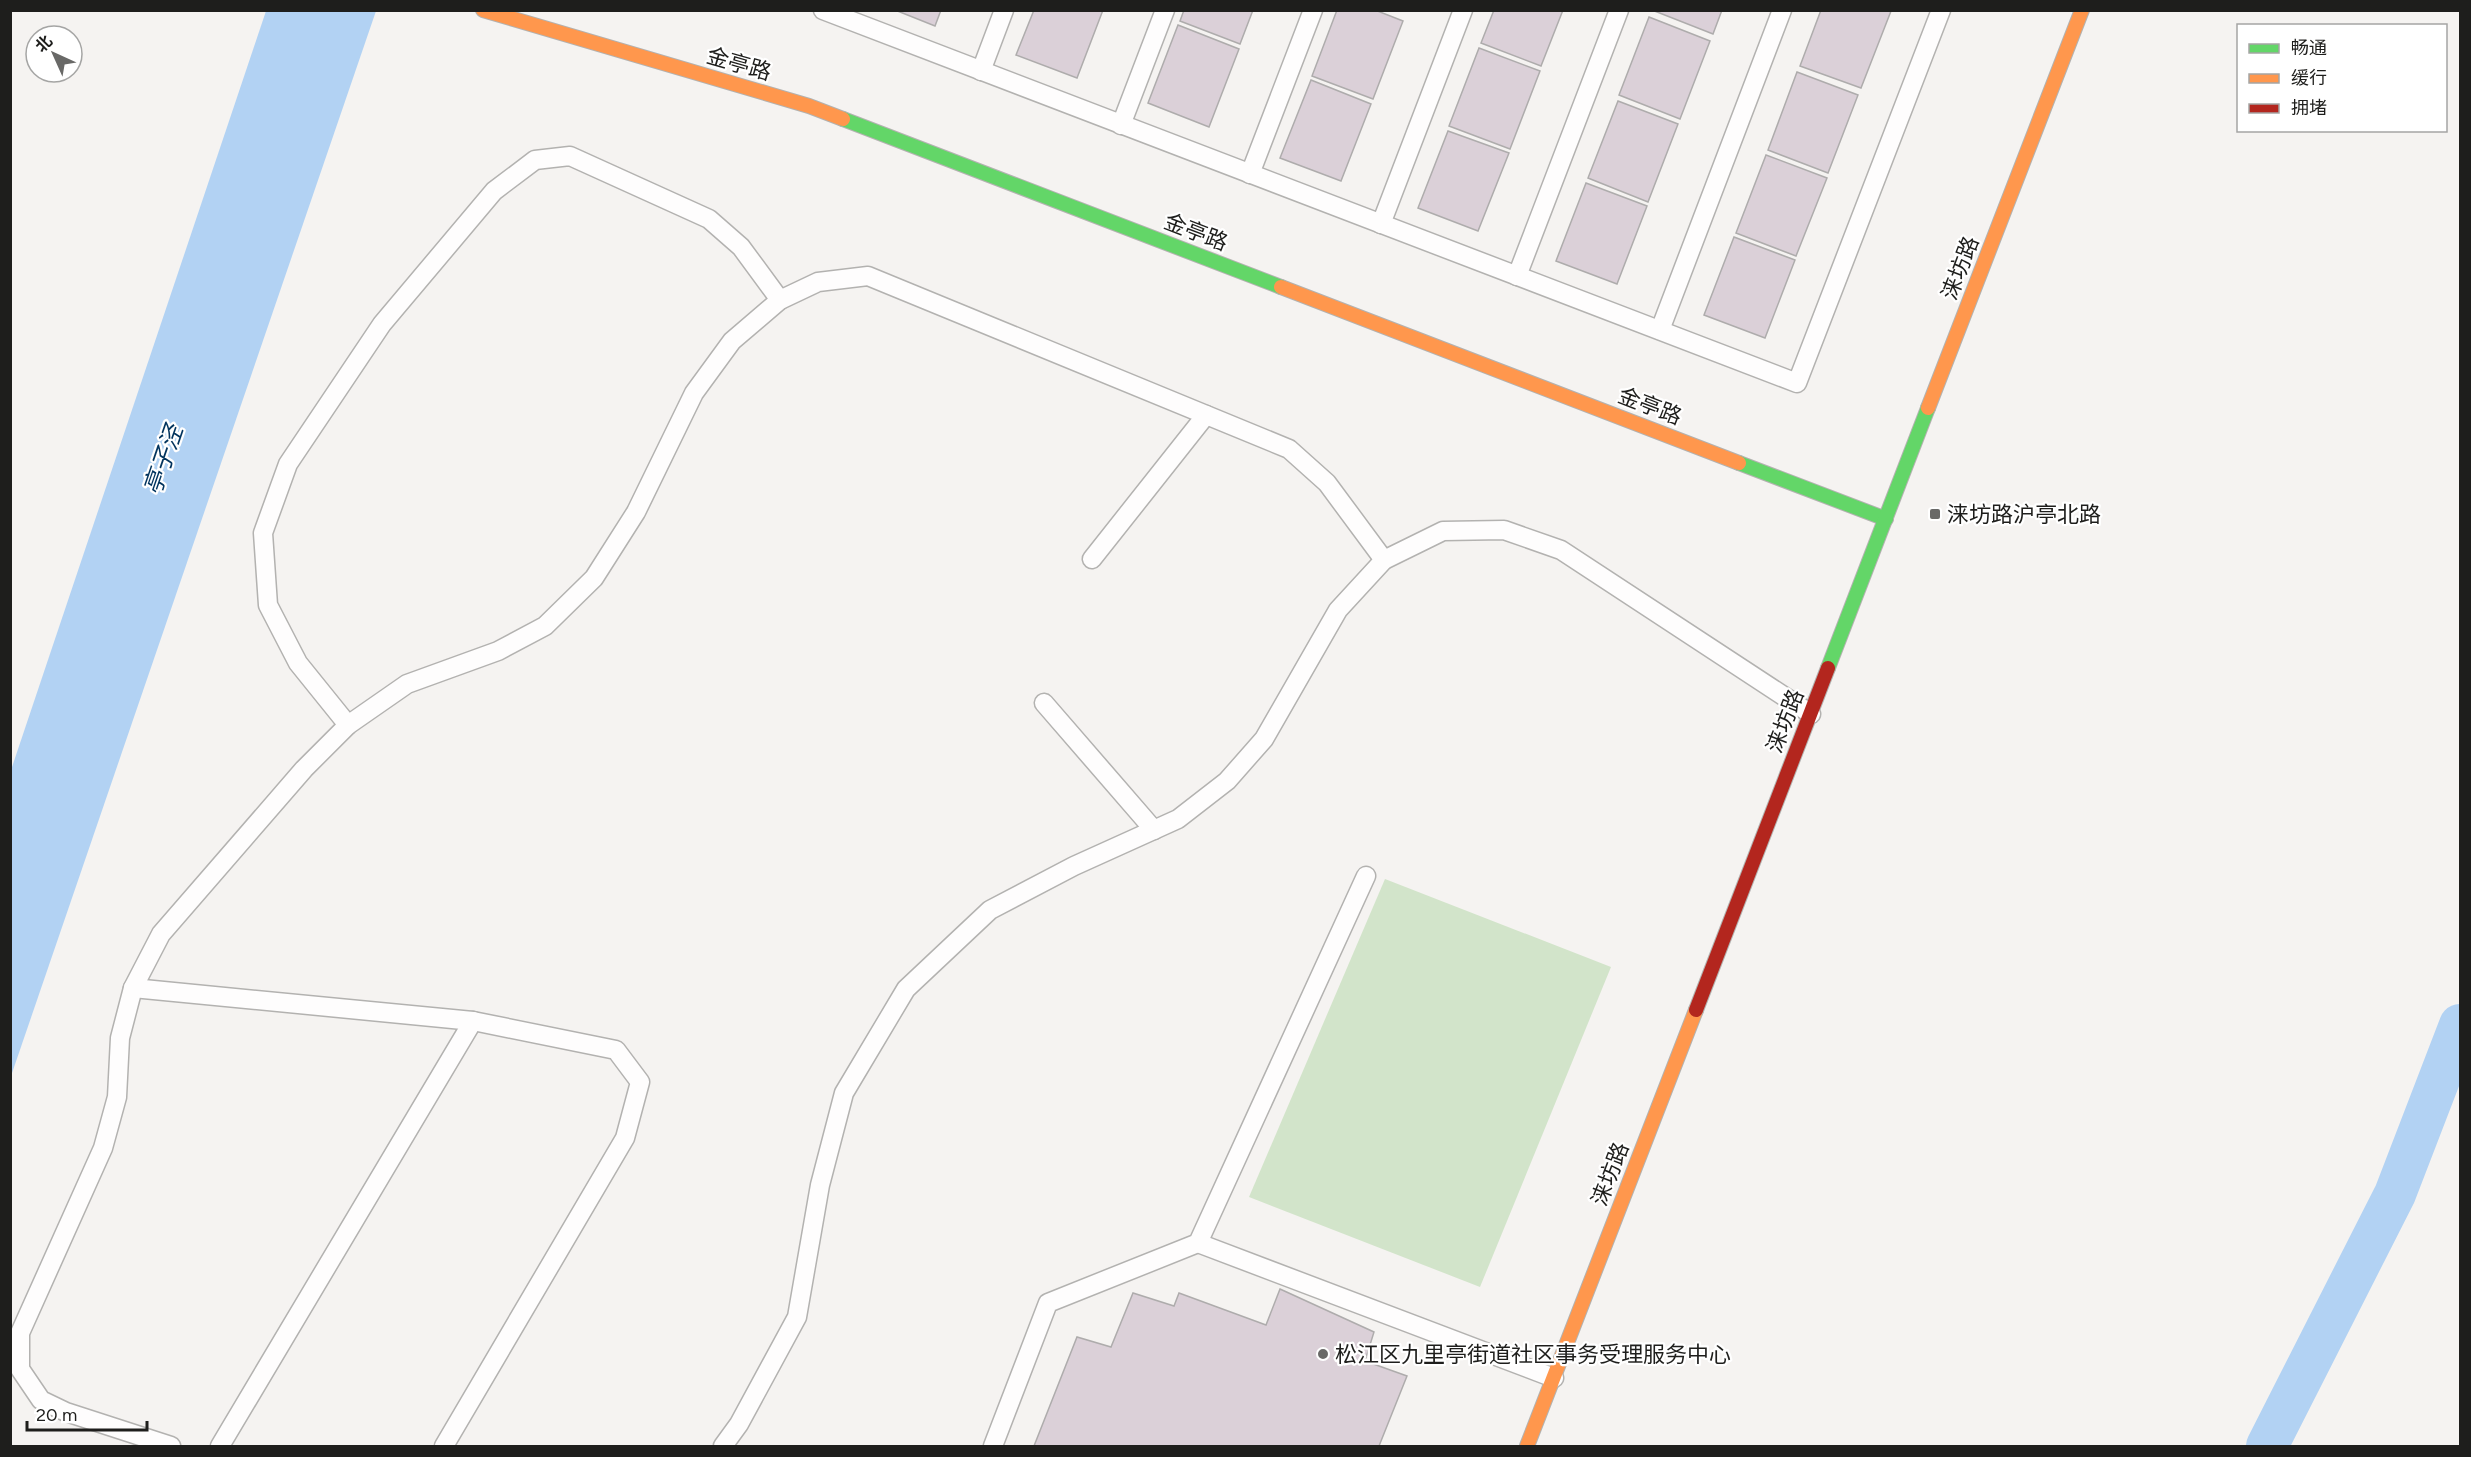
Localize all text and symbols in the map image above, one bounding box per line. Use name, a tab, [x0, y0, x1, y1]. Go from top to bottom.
north arrow	[24, 24, 84, 84]
legend	[2237, 24, 2447, 132]
text: 北	[31, 31, 56, 56]
text: 畅通	[2291, 37, 2327, 59]
street label: 金亭路	[704, 42, 774, 86]
text: 缓行	[2291, 67, 2327, 89]
text: 拥堵	[2291, 97, 2327, 119]
street label: 金亭路	[1160, 208, 1232, 256]
street label: 涞坊路	[1936, 232, 1984, 304]
street label: 金亭路	[1614, 382, 1686, 430]
water label: 亭子泾	[138, 419, 189, 499]
place label: 涞坊路沪亭北路	[1947, 501, 2101, 528]
marker: 涞坊路沪亭北路	[1928, 507, 1942, 521]
street label: 涞坊路	[1761, 685, 1809, 757]
street label: 涞坊路	[1586, 1138, 1634, 1210]
place label: 松江区九里亭街道社区事务受理服务中心	[1335, 1341, 1731, 1368]
marker: 松江区九里亭街道社区事务受理服务中心	[1316, 1347, 1330, 1361]
scale bar	[27, 1394, 147, 1432]
text: 20 m	[36, 1404, 77, 1426]

